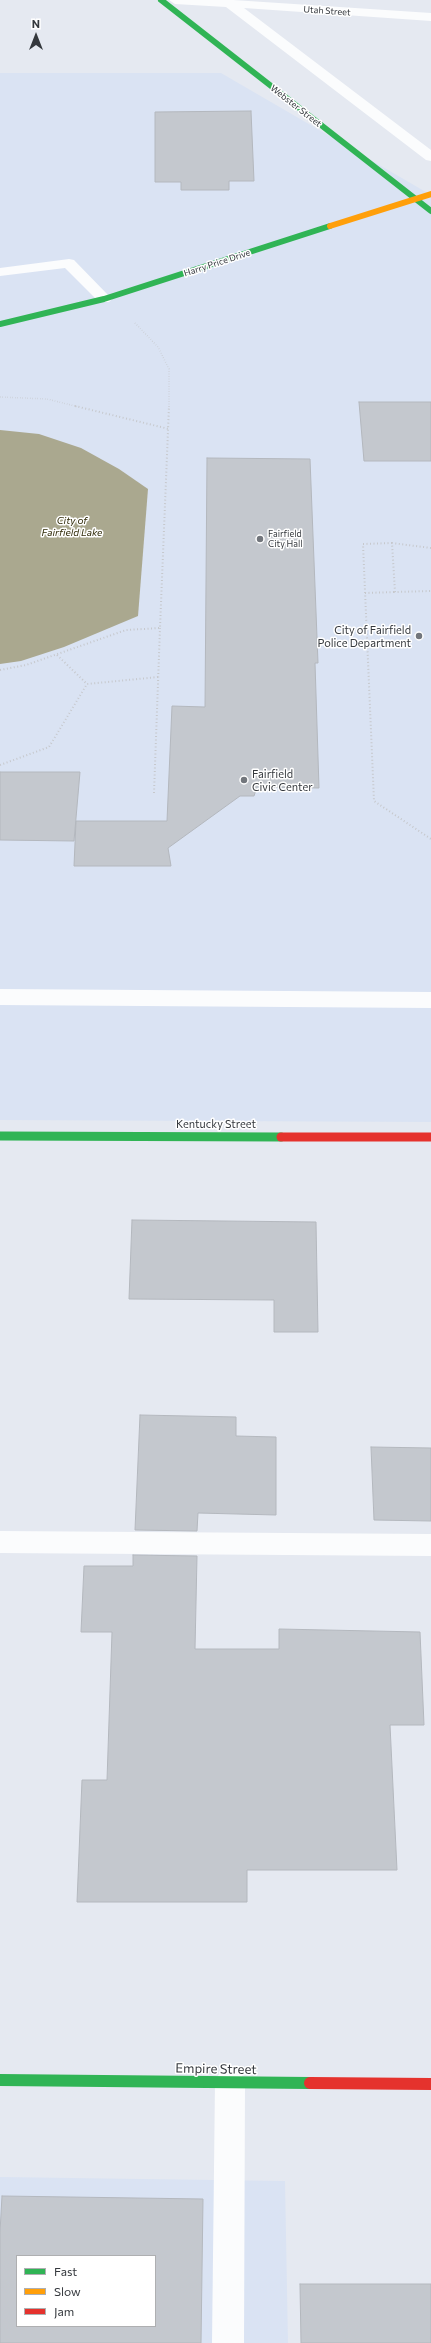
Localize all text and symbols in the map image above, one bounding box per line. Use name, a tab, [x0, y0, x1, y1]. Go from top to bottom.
street label: Utah Street	[303, 4, 351, 18]
north arrow	[16, 16, 56, 56]
text: N	[32, 17, 40, 30]
street label: Webster Street	[268, 83, 324, 129]
street label: Harry Price Drive	[182, 247, 252, 279]
water label: City of Fairfield Lake	[42, 515, 102, 538]
place label: Fairfield City Hall	[268, 529, 303, 550]
marker: Fairfield City Hall	[255, 534, 265, 544]
place label: City of Fairfield Police Department	[317, 623, 411, 649]
marker: City of Fairfield Police Department	[414, 631, 424, 641]
place label: Fairfield Civic Center	[252, 767, 313, 793]
marker: Fairfield Civic Center	[239, 775, 249, 785]
street label: Kentucky Street	[176, 1117, 256, 1131]
street label: Empire Street	[175, 2060, 257, 2078]
legend	[16, 2255, 156, 2327]
text: Fast	[54, 2264, 77, 2278]
text: Slow	[54, 2284, 81, 2298]
text: Jam	[54, 2304, 74, 2318]

